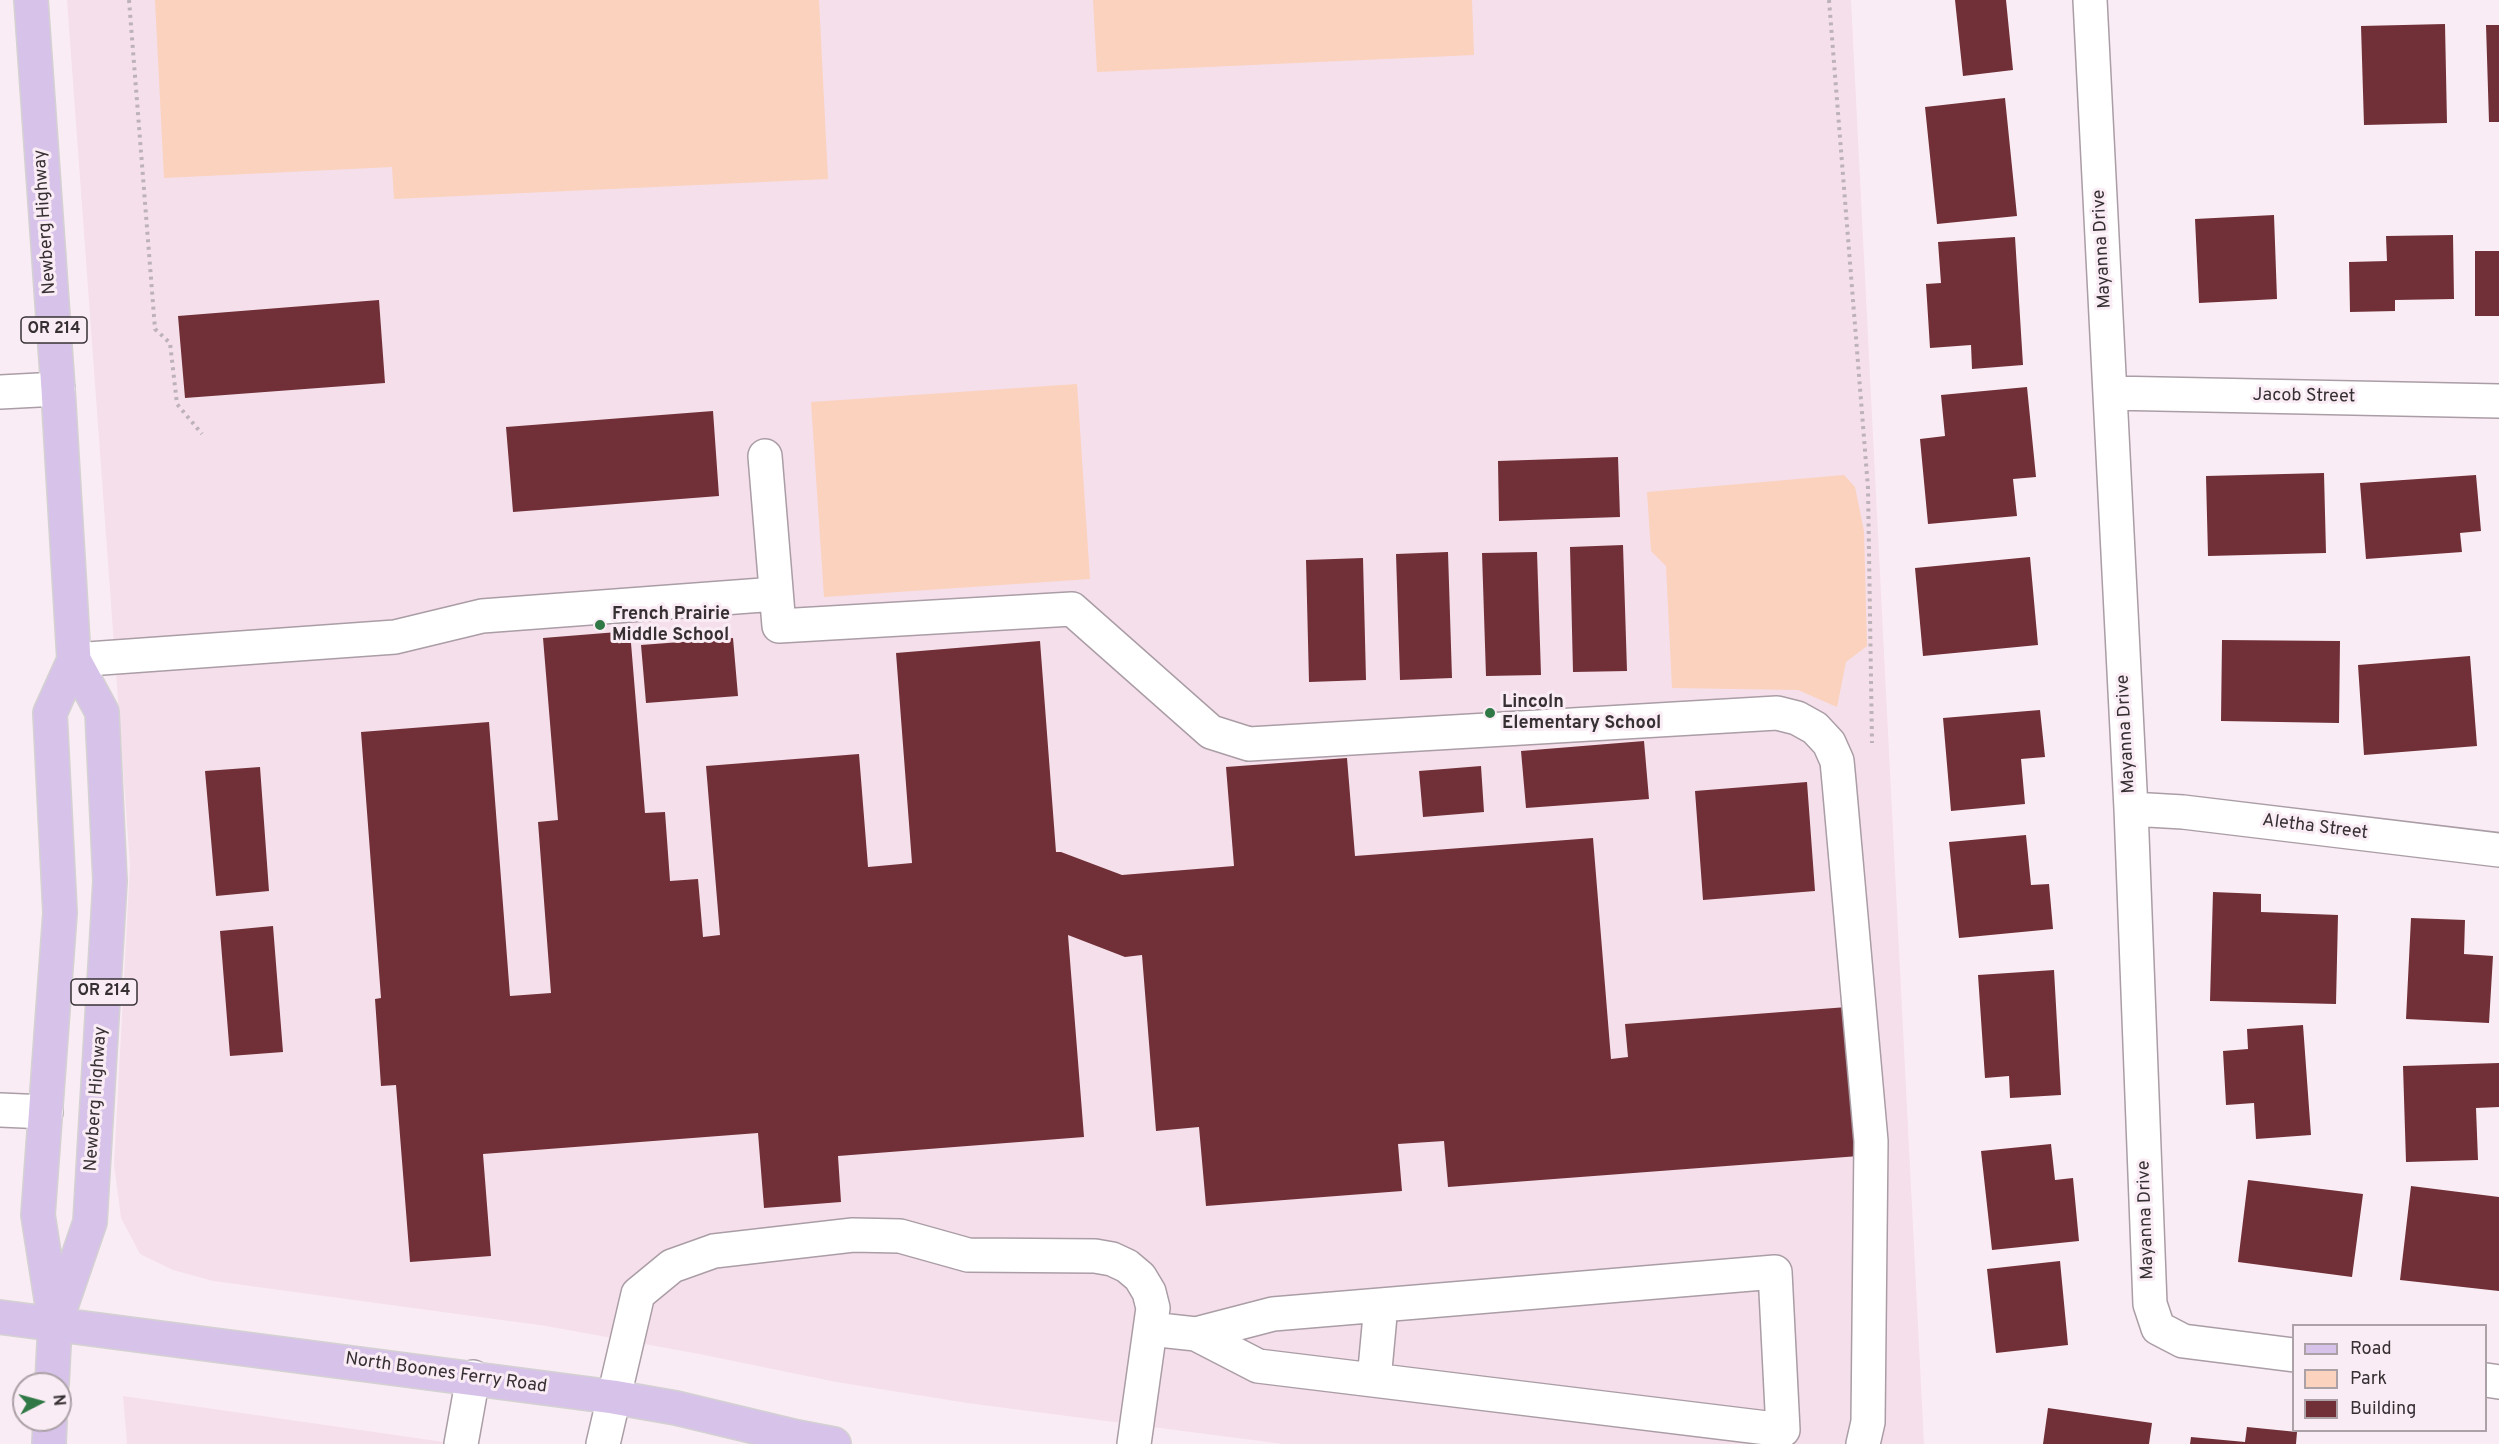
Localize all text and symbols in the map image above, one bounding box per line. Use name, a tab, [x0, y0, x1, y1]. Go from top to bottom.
street label: Newberg Highway	[30, 149, 62, 295]
street label: Mayanna Drive	[2089, 189, 2117, 309]
road number: OR 214	[21, 317, 87, 343]
street label: Jacob Street	[2252, 385, 2356, 409]
place label: French Prairie Middle School	[612, 604, 730, 646]
marker: French Prairie Middle School	[593, 618, 607, 632]
street label: Mayanna Drive	[2113, 674, 2141, 794]
place label: Lincoln Elementary School	[1502, 692, 1661, 734]
marker: Lincoln Elementary School	[1483, 706, 1497, 720]
street label: Aletha Street	[2261, 811, 2369, 845]
road number: OR 214	[71, 979, 137, 1005]
street label: Newberg Highway	[81, 1026, 113, 1172]
street label: Mayanna Drive	[2134, 1160, 2160, 1280]
legend	[2292, 1324, 2487, 1432]
text: Road	[2350, 1338, 2392, 1361]
street label: North Boones Ferry Road	[344, 1349, 548, 1399]
text: Park	[2350, 1368, 2387, 1391]
north arrow	[12, 1372, 72, 1432]
text: N	[47, 1394, 68, 1407]
text: Building	[2350, 1398, 2416, 1421]

